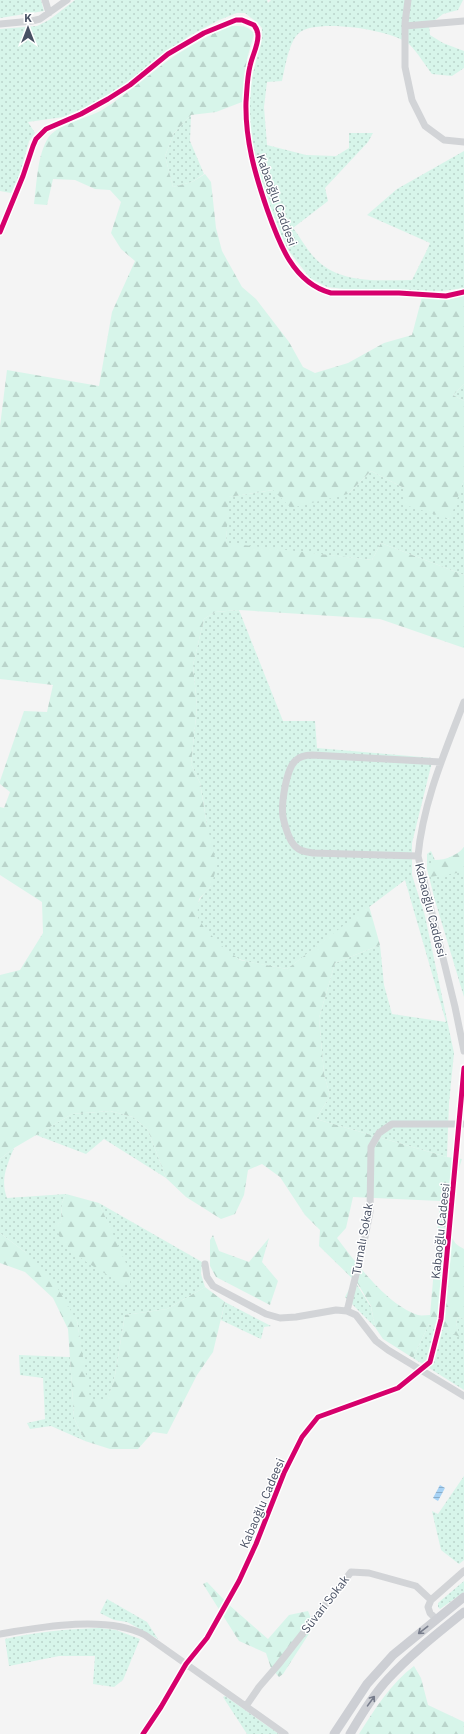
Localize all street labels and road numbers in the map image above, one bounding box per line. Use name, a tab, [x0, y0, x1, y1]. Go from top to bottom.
street label: Kabaoğlu Caddesi	[253, 152, 301, 248]
street label: Kabaoğlu Caddesi	[412, 861, 450, 959]
street label: Kabaoğlu Cadeesi	[428, 1182, 452, 1280]
street label: Turnalı Sokak	[348, 1201, 376, 1276]
street label: Kabaoğlu Cadeesi	[236, 1456, 288, 1550]
street label: Süvari Sokak	[298, 1572, 353, 1636]

